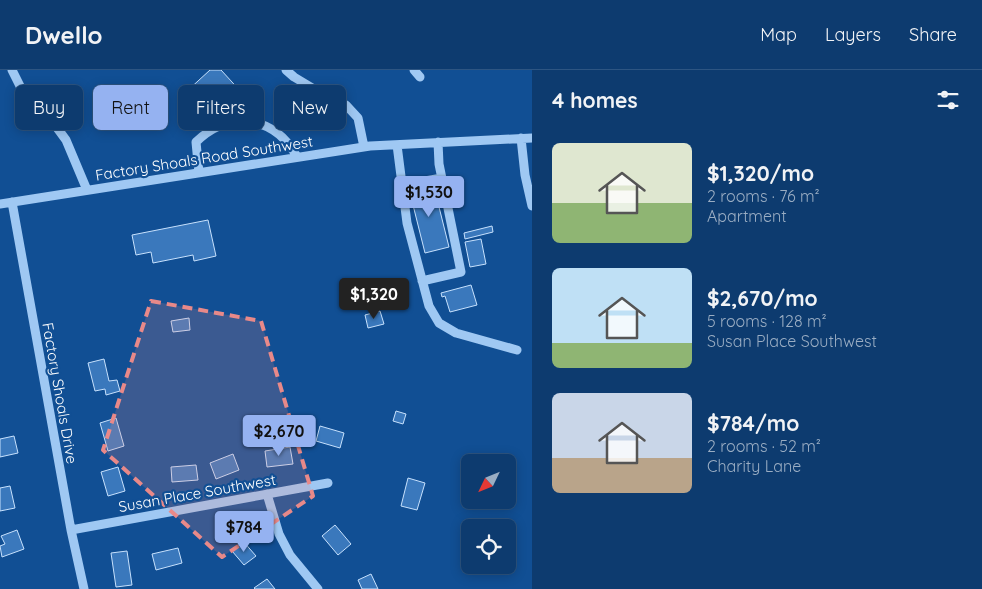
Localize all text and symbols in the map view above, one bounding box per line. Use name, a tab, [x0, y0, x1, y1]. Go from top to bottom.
text: Dwello	[25, 20, 102, 50]
text: Map	[760, 23, 797, 46]
text: Layers	[825, 23, 881, 46]
text: Share	[909, 23, 957, 46]
chip: Buy	[15, 85, 83, 130]
chip: Rent	[93, 85, 168, 130]
chip: Filters	[178, 85, 264, 130]
chip: New	[274, 85, 346, 130]
icon: filters	[934, 86, 962, 114]
text: 4 homes	[552, 87, 638, 113]
street label: Factory Shoals Road Southwest	[94, 131, 314, 185]
text: $1,320/mo	[707, 160, 814, 186]
icon: home	[592, 163, 652, 223]
pin: $1,530	[388, 176, 470, 218]
text: $1,530	[405, 182, 453, 202]
text: 2 rooms · 76 m²	[707, 186, 820, 206]
text: Apartment	[707, 206, 787, 226]
pin: $1,320	[333, 278, 415, 320]
text: $1,320	[350, 284, 398, 304]
text: $2,670/mo	[707, 285, 818, 311]
icon: home	[592, 288, 652, 348]
text: 5 rooms · 128 m²	[707, 311, 827, 331]
street label: Factory Shoals Drive	[38, 321, 82, 465]
text: Susan Place Southwest	[707, 331, 877, 351]
text: $784/mo	[707, 410, 799, 436]
icon: home	[592, 413, 652, 473]
pin: $2,670	[238, 414, 320, 457]
text: $2,670	[254, 421, 304, 441]
text: 2 rooms · 52 m²	[707, 436, 821, 456]
north arrow	[461, 454, 516, 509]
map controls	[461, 454, 516, 574]
text: Charity Lane	[707, 456, 801, 476]
street label: Susan Place Southwest	[117, 470, 277, 516]
pin: $784	[214, 510, 274, 553]
text: $784	[226, 517, 262, 537]
button: locate	[461, 519, 516, 574]

